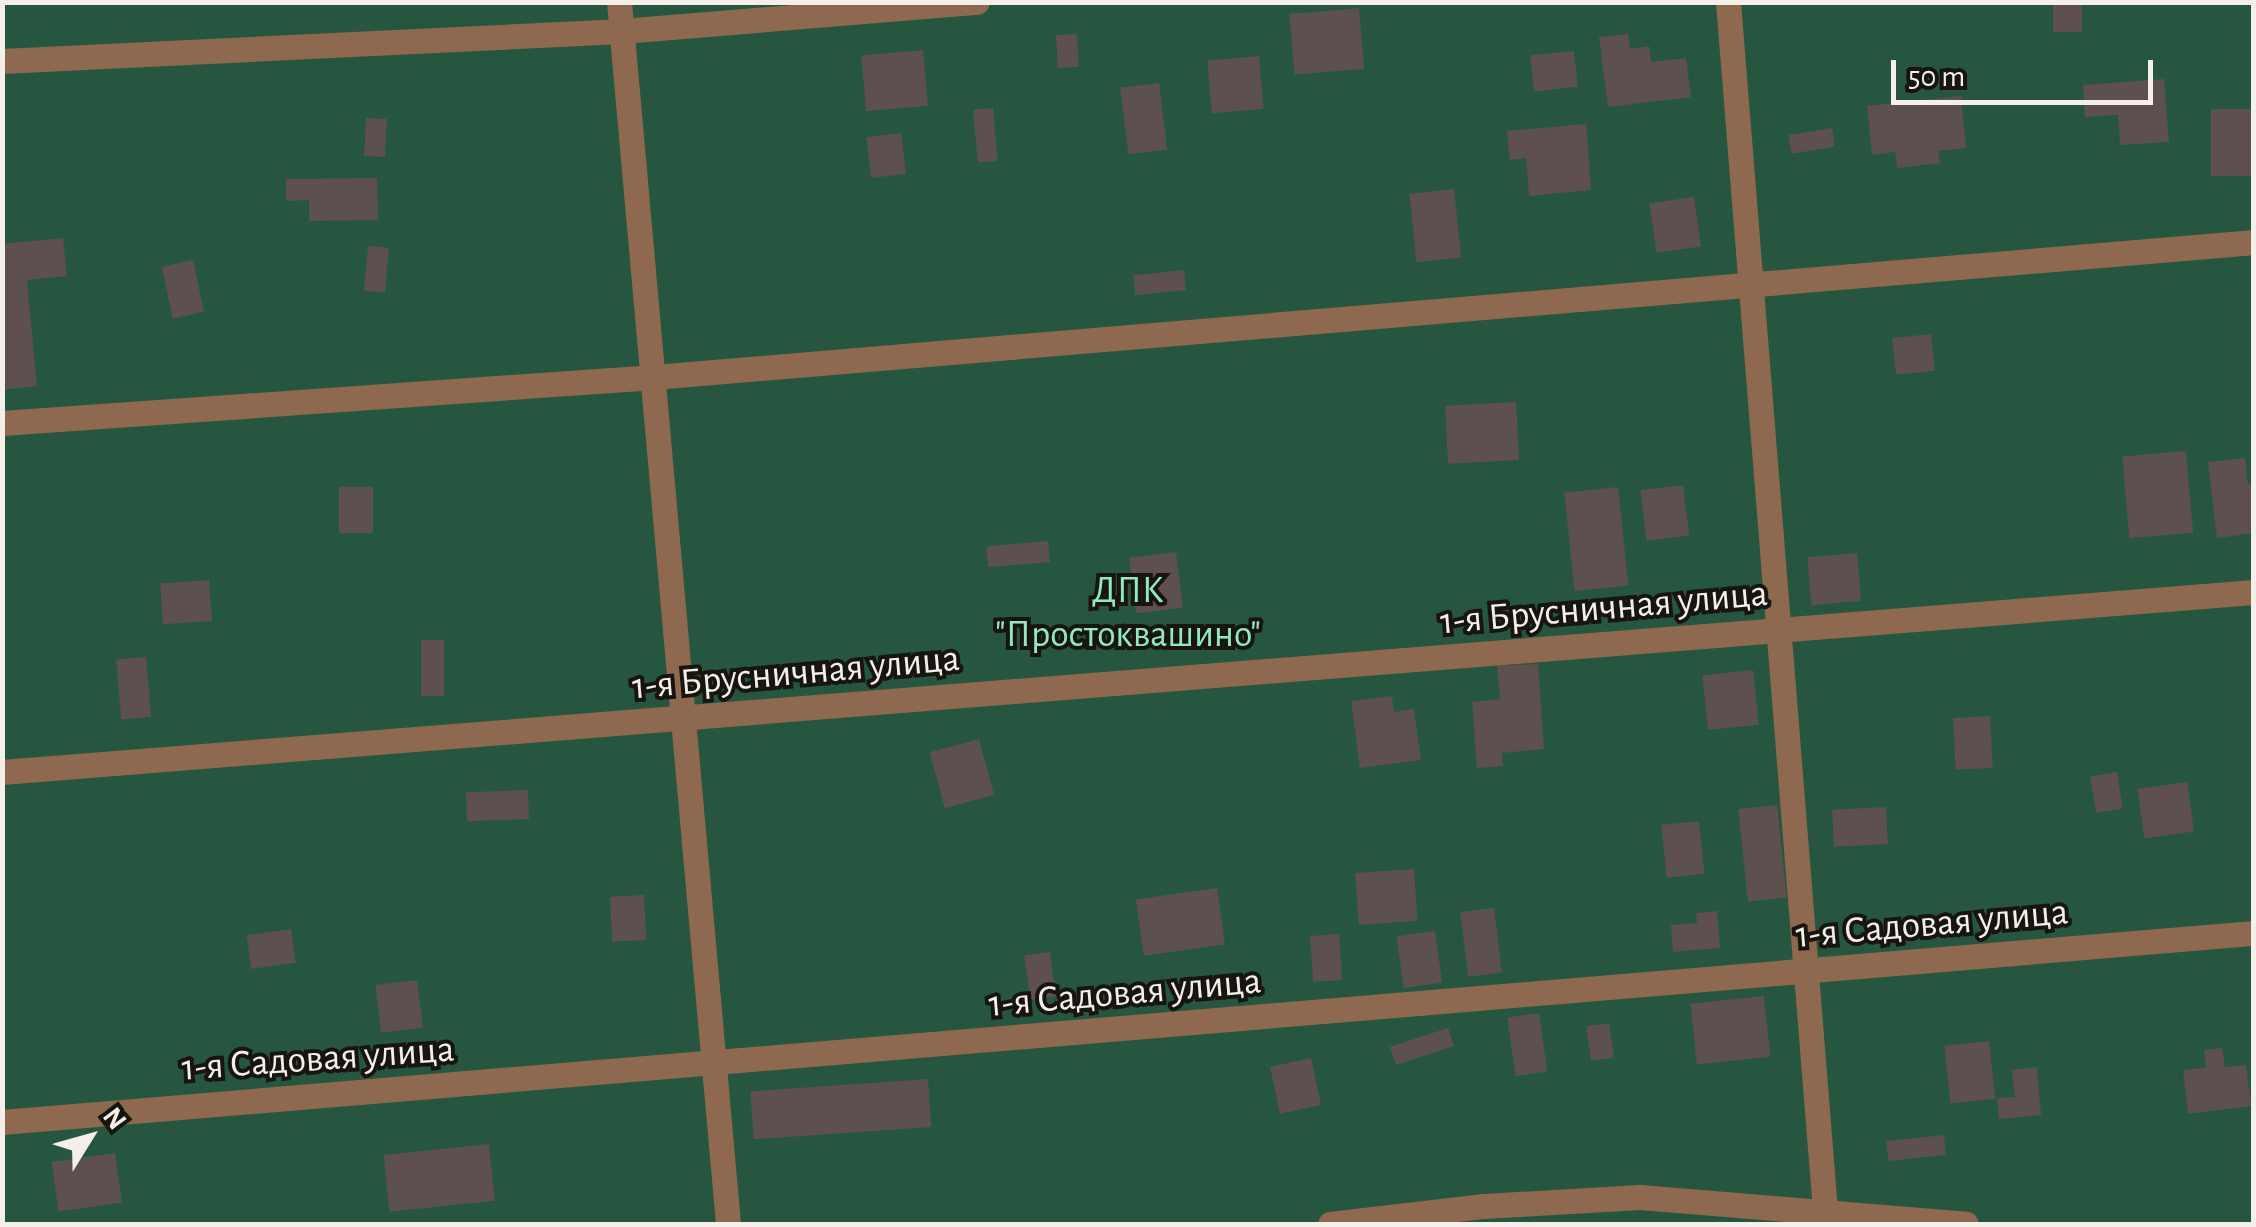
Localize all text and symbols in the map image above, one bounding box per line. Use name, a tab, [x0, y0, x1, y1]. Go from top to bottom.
scale bar	[1896, 40, 2158, 102]
text: 50 m	[1908, 62, 1965, 92]
park label: ДПК "Простоквашино"	[995, 569, 1261, 658]
street label: 1-я Брусничная улица	[1438, 572, 1770, 646]
street label: 1-я Брусничная улица	[630, 637, 962, 711]
street label: 1-я Садовая улица	[1794, 890, 2070, 960]
street label: 1-я Садовая улица	[987, 959, 1263, 1029]
street label: 1-я Садовая улица	[180, 1028, 456, 1092]
north arrow	[40, 1087, 140, 1187]
text: N	[97, 1103, 131, 1135]

